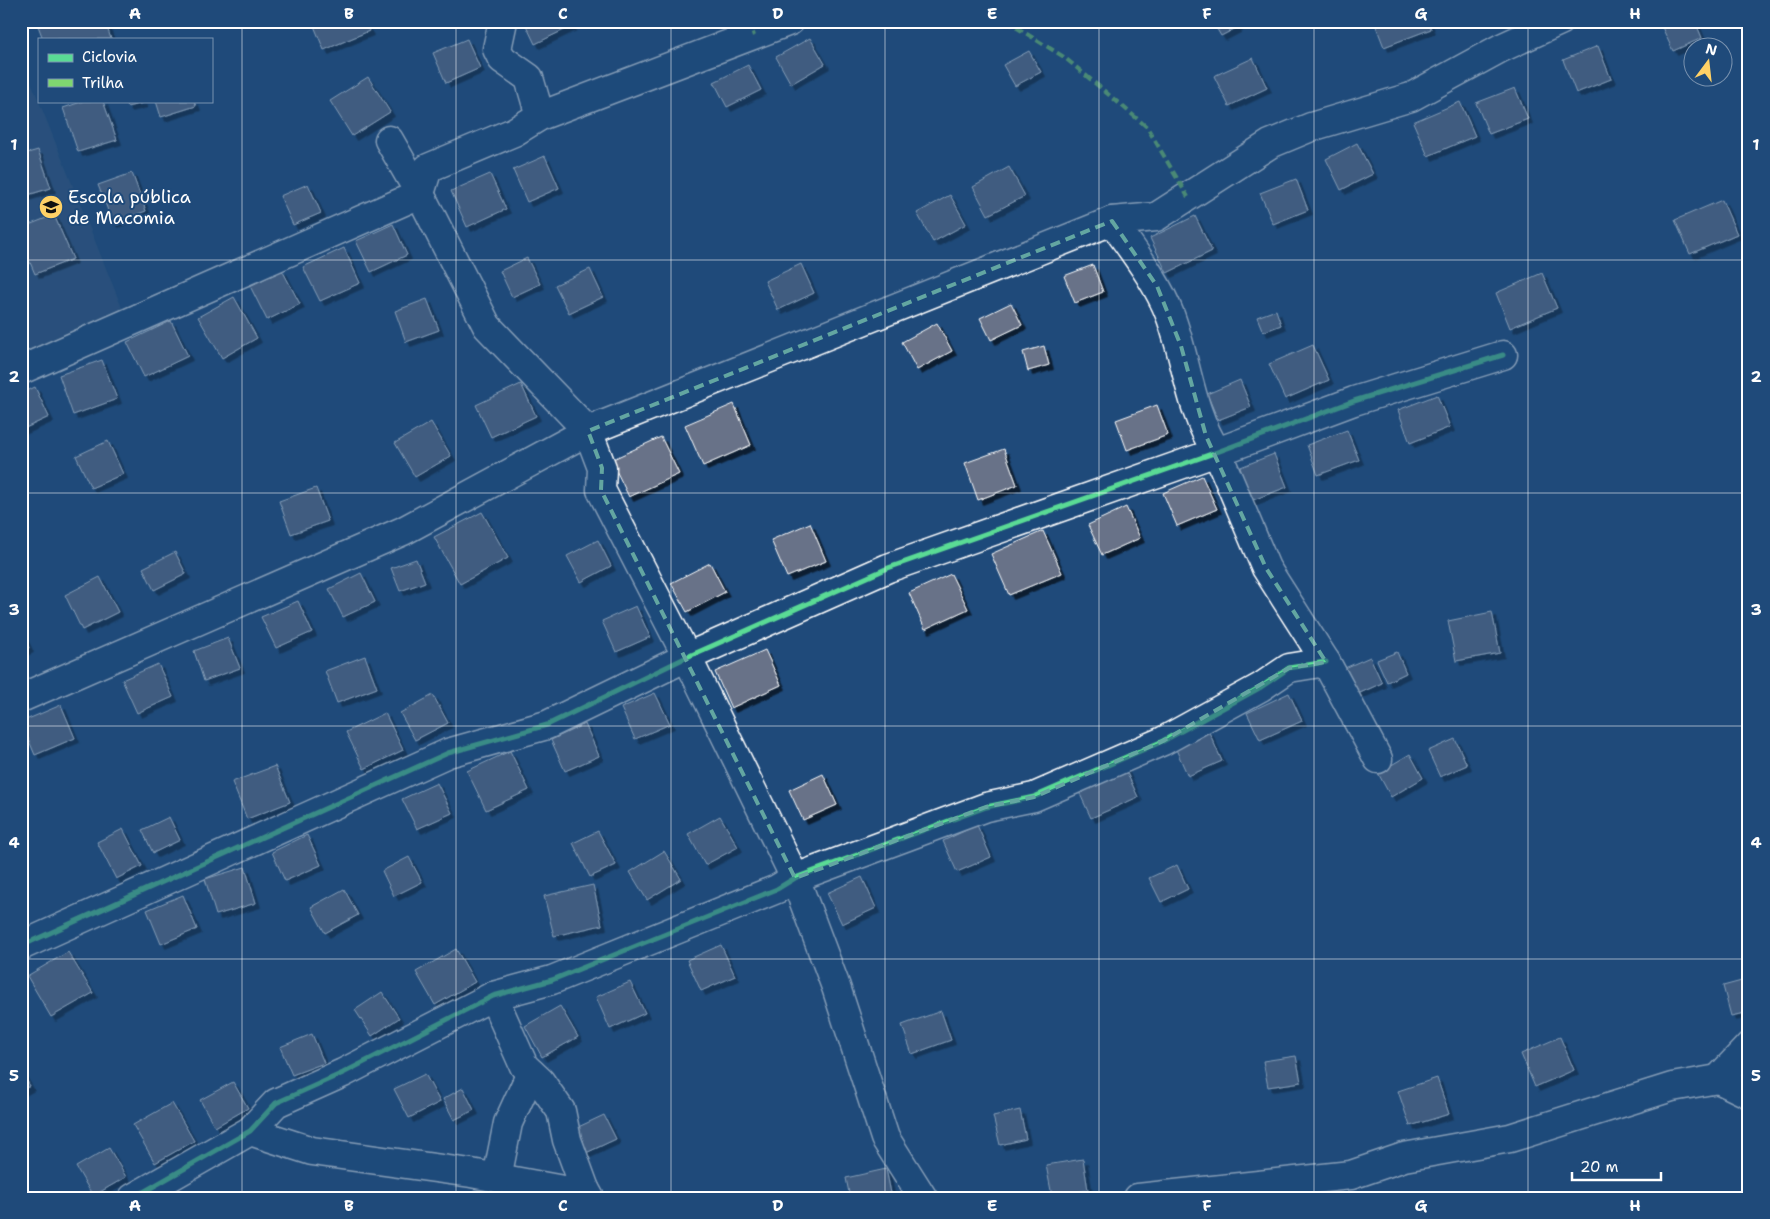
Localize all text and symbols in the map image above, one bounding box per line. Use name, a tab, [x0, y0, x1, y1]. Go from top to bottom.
text: A	[129, 3, 141, 24]
text: B	[344, 3, 354, 24]
text: C	[558, 3, 568, 24]
text: D	[772, 3, 784, 24]
text: E	[987, 3, 997, 24]
text: F	[1202, 3, 1212, 24]
text: G	[1415, 3, 1428, 24]
text: H	[1629, 3, 1641, 24]
legend	[38, 38, 212, 102]
north arrow	[1682, 38, 1732, 88]
text: N	[1704, 39, 1719, 60]
text: Ciclovia	[82, 47, 138, 67]
text: Trilha	[82, 73, 124, 93]
text: 1	[10, 134, 18, 155]
text: 1	[1752, 134, 1760, 155]
place label: Escola pública de Macomia	[68, 185, 191, 230]
school or university icon: Escola pública de Macomia	[38, 194, 64, 220]
text: 2	[8, 366, 20, 387]
text: 2	[1750, 366, 1762, 387]
text: 3	[8, 599, 20, 620]
text: 3	[1750, 599, 1762, 620]
text: 4	[8, 832, 20, 853]
text: 4	[1750, 832, 1762, 853]
text: 5	[9, 1065, 19, 1086]
text: 5	[1751, 1065, 1761, 1086]
scale bar	[1572, 1149, 1661, 1181]
text: 20 m	[1580, 1157, 1619, 1177]
text: A	[129, 1195, 141, 1216]
text: B	[344, 1195, 354, 1216]
text: C	[558, 1195, 568, 1216]
text: D	[772, 1195, 784, 1216]
text: E	[987, 1195, 997, 1216]
text: F	[1202, 1195, 1212, 1216]
text: G	[1415, 1195, 1428, 1216]
text: H	[1629, 1195, 1641, 1216]

